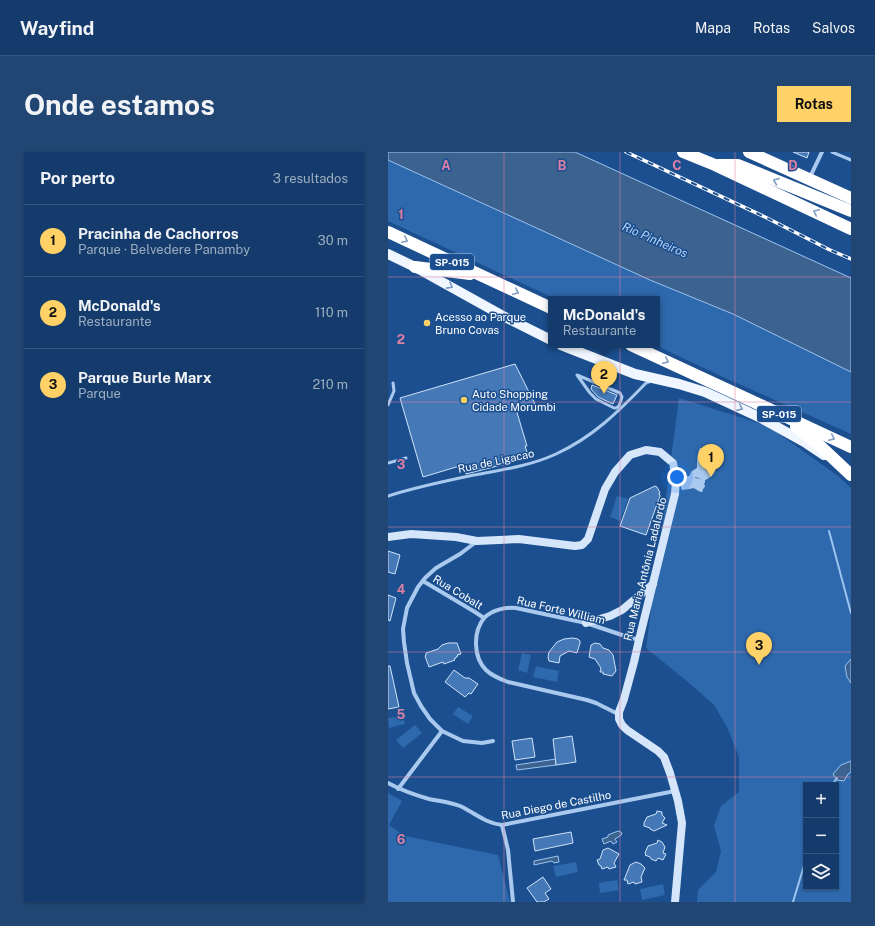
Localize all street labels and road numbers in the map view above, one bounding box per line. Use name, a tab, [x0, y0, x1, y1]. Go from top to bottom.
road number: SP-015	[430, 254, 474, 270]
road number: SP-015	[757, 406, 801, 422]
street label: Rua de Ligacao	[457, 447, 535, 475]
street label: Rua Maria Antônia Ladalardo	[621, 496, 669, 642]
street label: Rua Cobalt	[431, 572, 485, 612]
street label: Rua Forte William	[516, 594, 606, 626]
street label: Rua Diego de Castilho	[500, 788, 612, 822]

